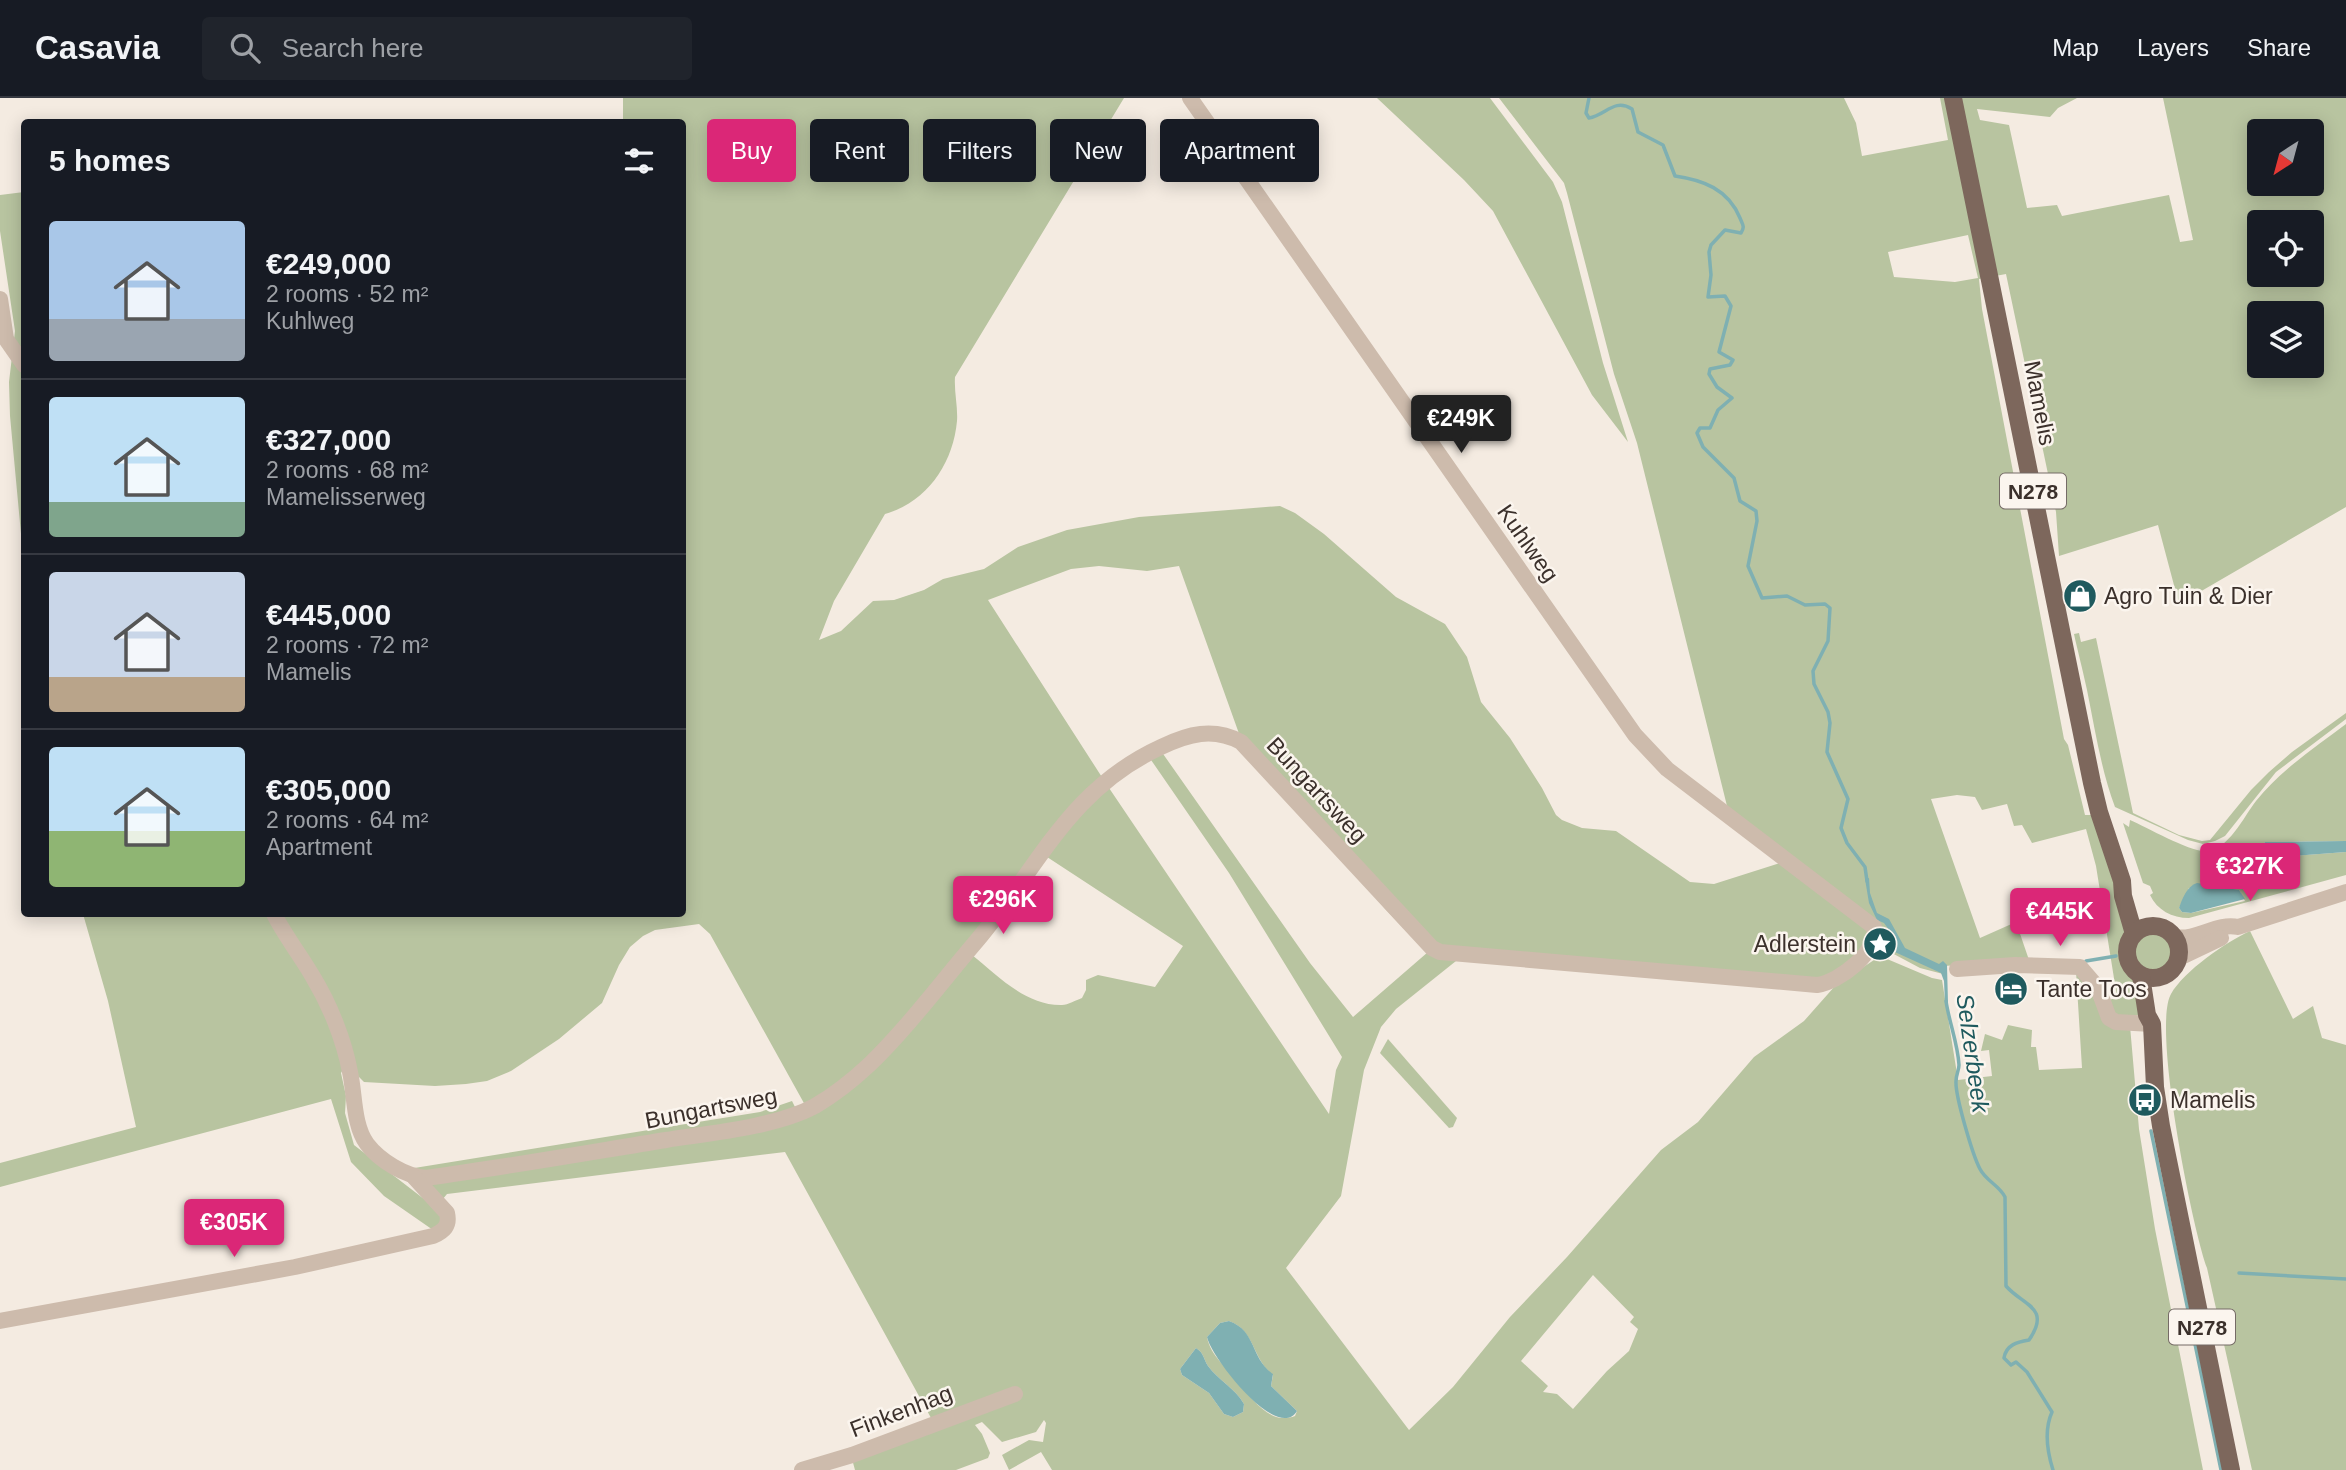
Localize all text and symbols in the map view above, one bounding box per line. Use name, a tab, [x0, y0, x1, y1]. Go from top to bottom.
search box	[202, 17, 692, 80]
text: Casavia	[35, 29, 160, 66]
icon: search	[226, 29, 264, 67]
text: Search here	[282, 33, 423, 63]
text: Map	[2052, 34, 2099, 61]
text: Layers	[2137, 34, 2209, 61]
text: Share	[2247, 34, 2311, 61]
chip: Buy	[707, 119, 796, 182]
chip: Rent	[810, 119, 909, 182]
chip: Filters	[923, 119, 1036, 182]
chip: New	[1050, 119, 1146, 182]
chip: Apartment	[1160, 119, 1319, 182]
north arrow	[2247, 119, 2324, 196]
map controls	[2247, 119, 2324, 378]
icon: filters	[620, 142, 658, 180]
text: 5 homes	[49, 144, 171, 177]
button: locate	[2247, 210, 2324, 287]
text: €249,000	[266, 247, 391, 280]
icon: home	[105, 249, 189, 333]
text: 2 rooms · 52 m²	[266, 281, 428, 307]
button: layers	[2247, 301, 2324, 378]
text: Kuhlweg	[266, 308, 354, 334]
street label: Mamelis	[2019, 358, 2061, 448]
pin: €249K	[1412, 396, 1510, 455]
text: €249K	[1427, 405, 1495, 431]
text: €327,000	[266, 423, 391, 456]
icon: home	[105, 425, 189, 509]
text: 2 rooms · 68 m²	[266, 457, 428, 483]
road number: N278	[2000, 474, 2066, 508]
text: Mamelisserweg	[266, 484, 426, 510]
street label: Kuhlweg	[1492, 499, 1564, 587]
shop icon: Agro Tuin & Dier	[2061, 577, 2099, 615]
place label: Agro Tuin & Dier	[2104, 583, 2273, 609]
text: €445,000	[266, 598, 391, 631]
icon: home	[105, 600, 189, 684]
text: 2 rooms · 72 m²	[266, 632, 428, 658]
text: Mamelis	[266, 659, 352, 685]
street label: Bungartsweg	[1262, 732, 1372, 848]
text: €305,000	[266, 773, 391, 806]
icon: home	[105, 775, 189, 859]
text: 2 rooms · 64 m²	[266, 807, 428, 833]
text: Apartment	[266, 834, 372, 860]
pin: €327K	[2201, 844, 2299, 903]
text: €327K	[2216, 853, 2284, 879]
pin: €296K	[954, 876, 1052, 936]
text: €296K	[969, 886, 1037, 912]
pin: €445K	[2011, 888, 2109, 948]
text: €445K	[2026, 898, 2094, 924]
place icon: Adlerstein	[1861, 925, 1899, 963]
place label: Adlerstein	[1754, 931, 1856, 957]
hotel icon: Tante Toos	[1992, 970, 2030, 1008]
place label: Tante Toos	[2036, 976, 2147, 1002]
water label: Selzerbeek	[1951, 992, 1995, 1116]
bus stop icon: Mamelis	[2126, 1081, 2164, 1119]
street label: Bungartsweg	[643, 1082, 779, 1134]
place label: Mamelis	[2170, 1087, 2256, 1113]
pin: €305K	[185, 1200, 283, 1259]
text: €305K	[200, 1209, 268, 1235]
road number: N278	[2169, 1310, 2235, 1344]
street label: Finkenhag	[846, 1380, 956, 1442]

